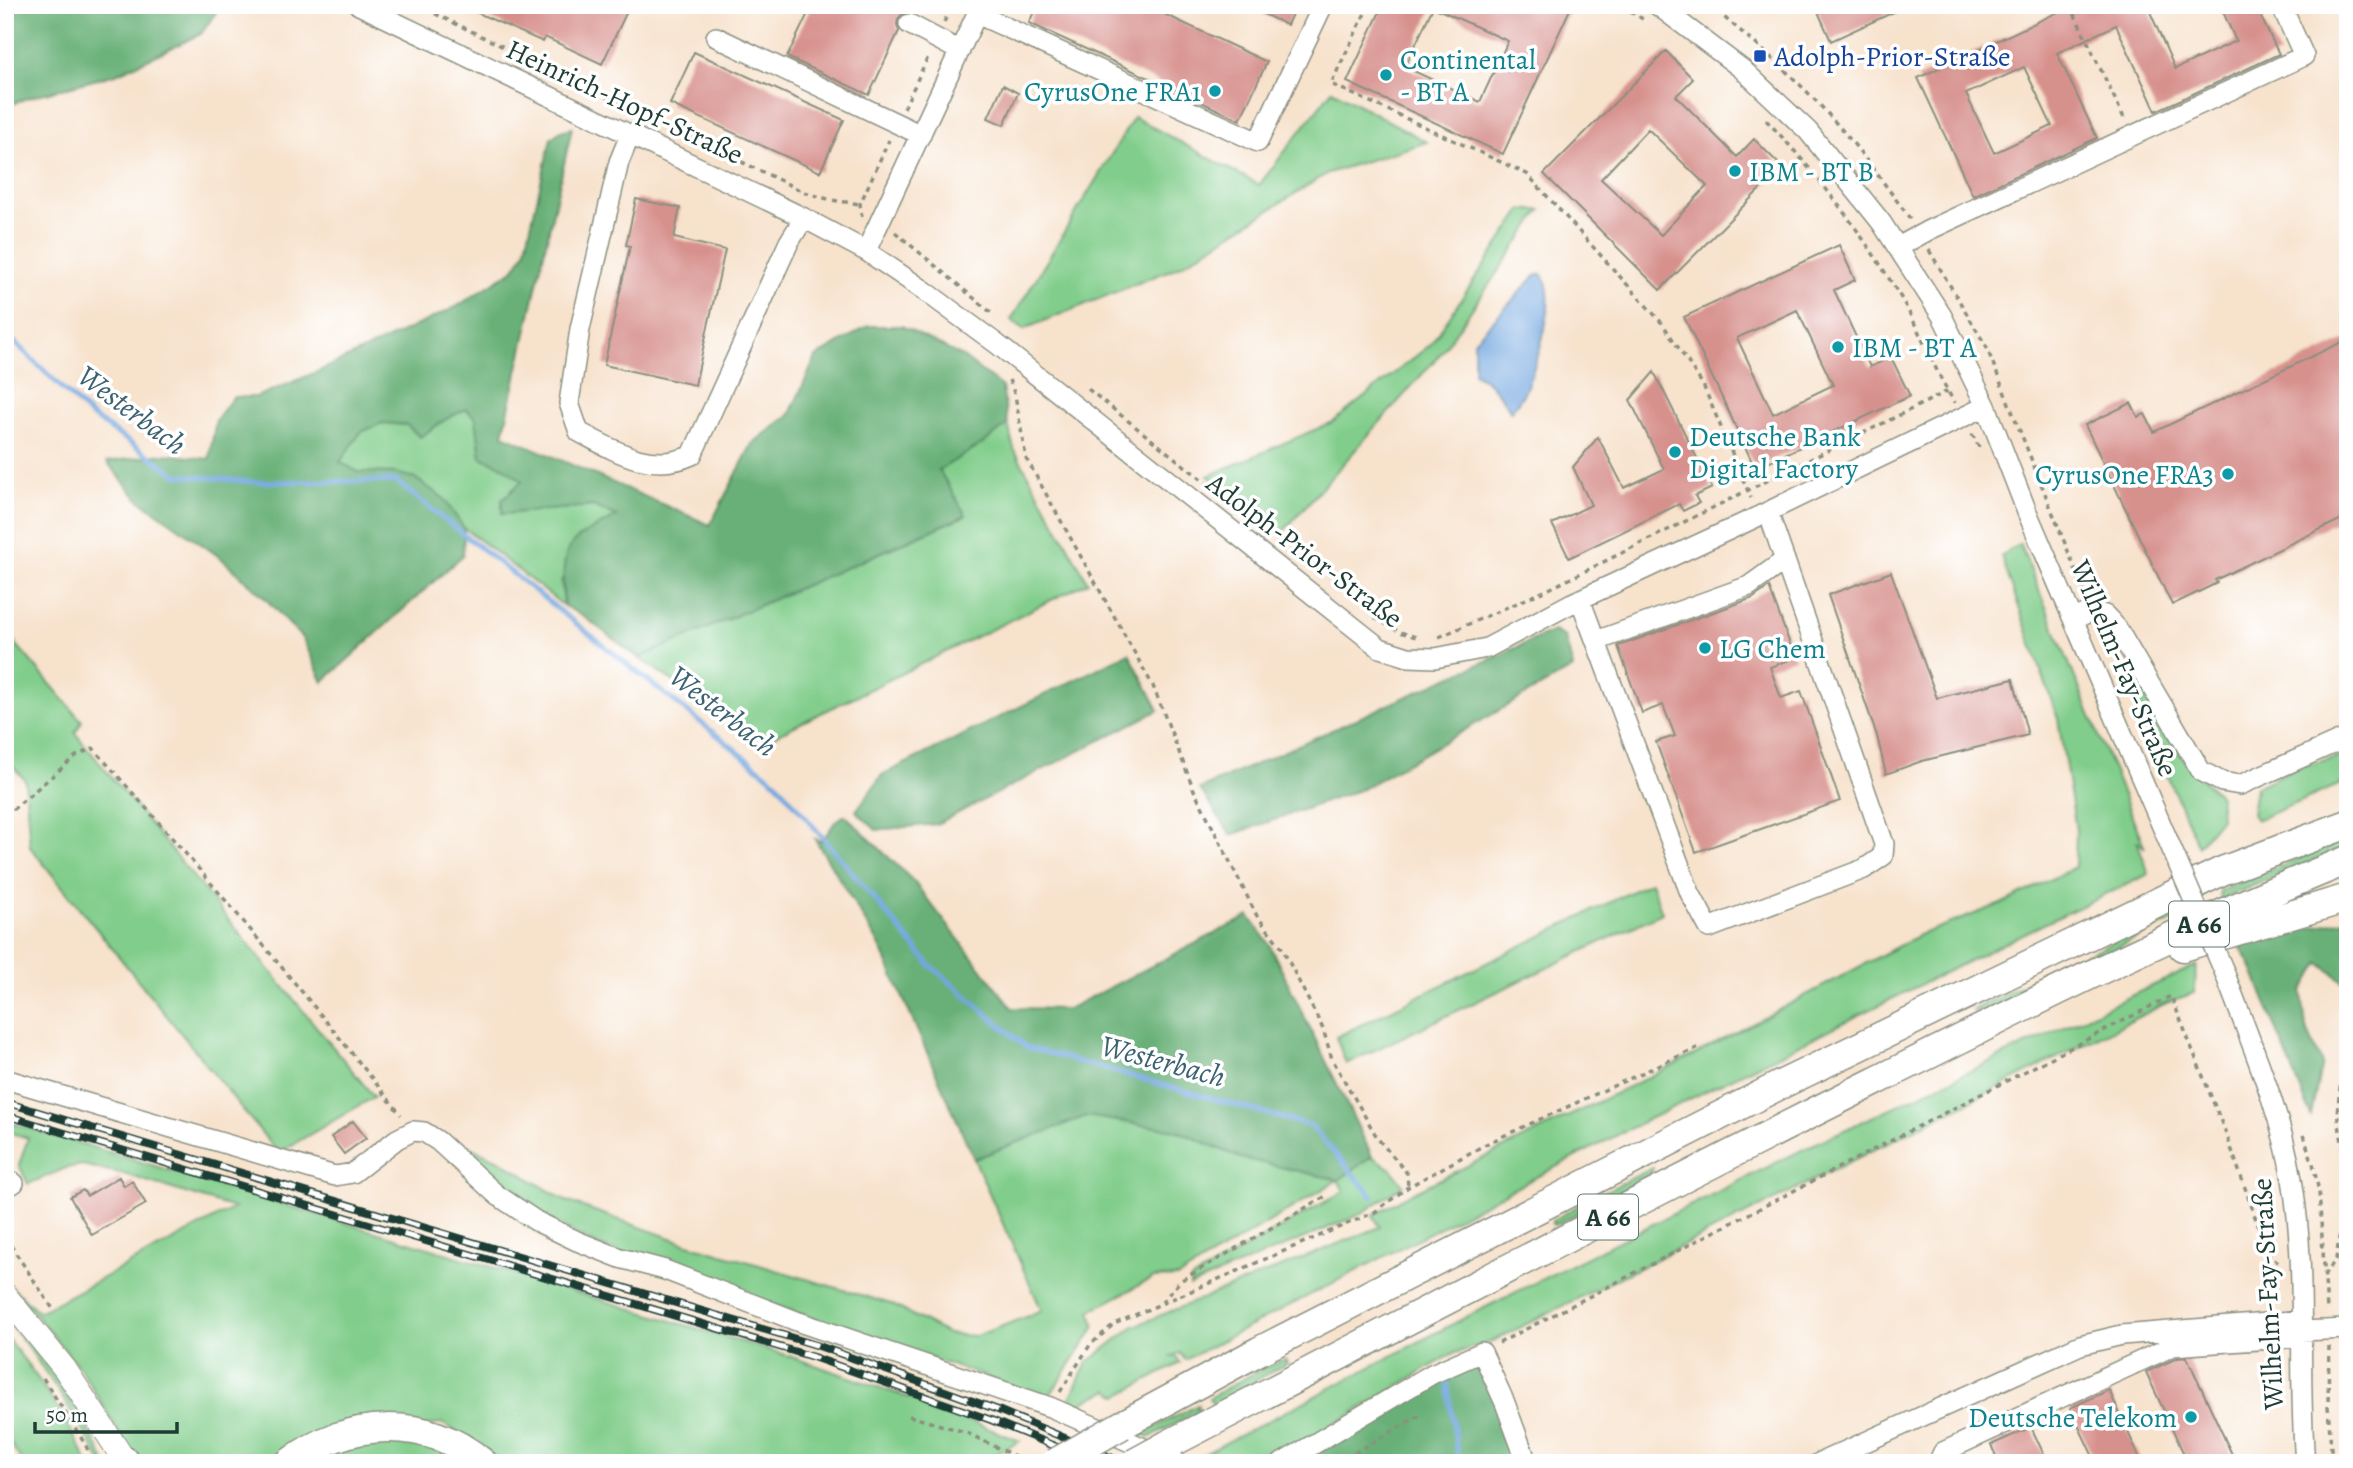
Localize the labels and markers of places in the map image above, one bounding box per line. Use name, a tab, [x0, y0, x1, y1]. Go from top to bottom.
place label: Adolph-Prior-Straße	[1773, 38, 2010, 76]
place label: Continental - BT A	[1400, 41, 1536, 111]
marker: Adolph-Prior-Straße	[1752, 48, 1768, 64]
marker: Continental - BT A	[1378, 67, 1394, 83]
place label: CyrusOne FRA1	[1024, 73, 1201, 111]
marker: CyrusOne FRA1	[1207, 83, 1223, 99]
place label: IBM - BT B	[1749, 153, 1874, 191]
marker: IBM - BT B	[1727, 163, 1743, 179]
place label: IBM - BT A	[1852, 329, 1977, 367]
marker: IBM - BT A	[1830, 339, 1846, 355]
place label: Deutsche Bank Digital Factory	[1689, 418, 1861, 488]
marker: Deutsche Bank Digital Factory	[1667, 444, 1683, 460]
place label: CyrusOne FRA3	[2035, 456, 2214, 494]
marker: CyrusOne FRA3	[2220, 466, 2236, 482]
place label: LG Chem	[1719, 630, 1826, 668]
marker: LG Chem	[1697, 640, 1713, 656]
place label: Deutsche Telekom	[1968, 1399, 2177, 1437]
marker: Deutsche Telekom	[2183, 1409, 2199, 1425]

